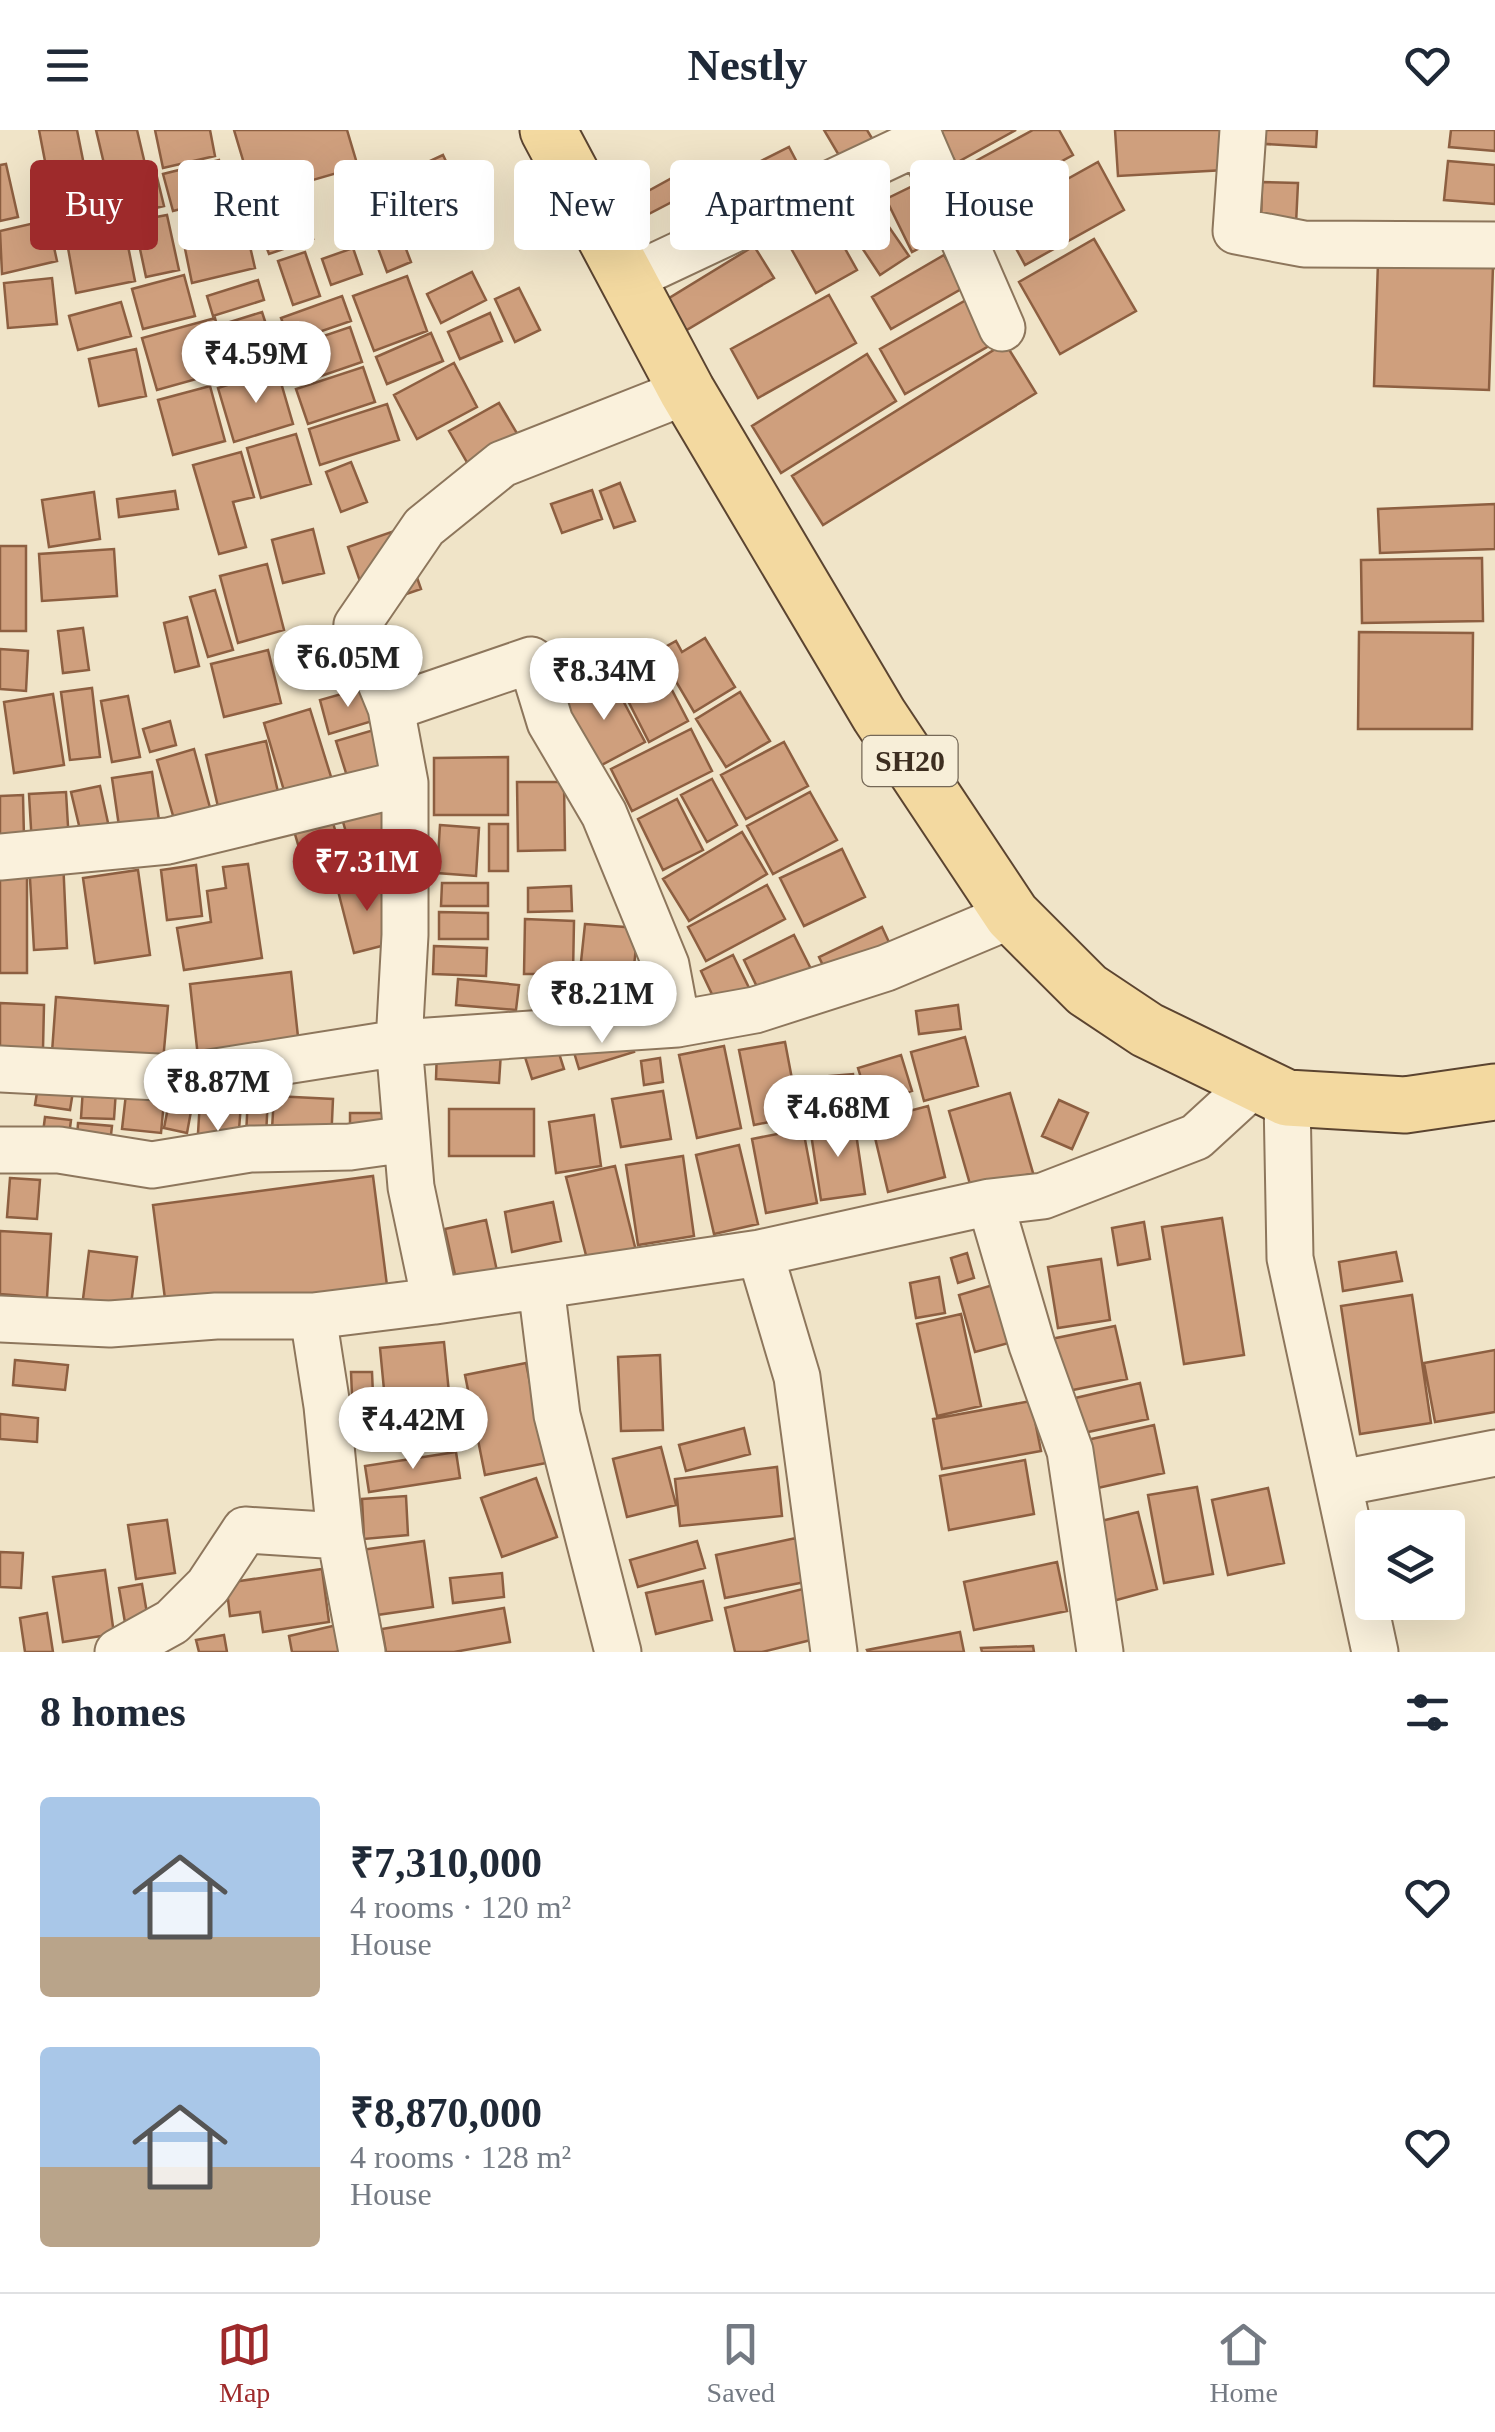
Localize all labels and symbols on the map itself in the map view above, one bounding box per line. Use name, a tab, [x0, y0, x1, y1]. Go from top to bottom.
pin: ₹4.59M	[175, 321, 337, 406]
pin: ₹6.05M	[267, 625, 429, 710]
pin: ₹8.34M	[523, 638, 685, 723]
road number: SH20	[862, 736, 958, 786]
pin: ₹7.31M	[286, 829, 448, 914]
pin: ₹8.21M	[521, 961, 683, 1046]
pin: ₹8.87M	[137, 1049, 299, 1134]
pin: ₹4.68M	[757, 1075, 919, 1160]
pin: ₹4.42M	[332, 1387, 494, 1472]

